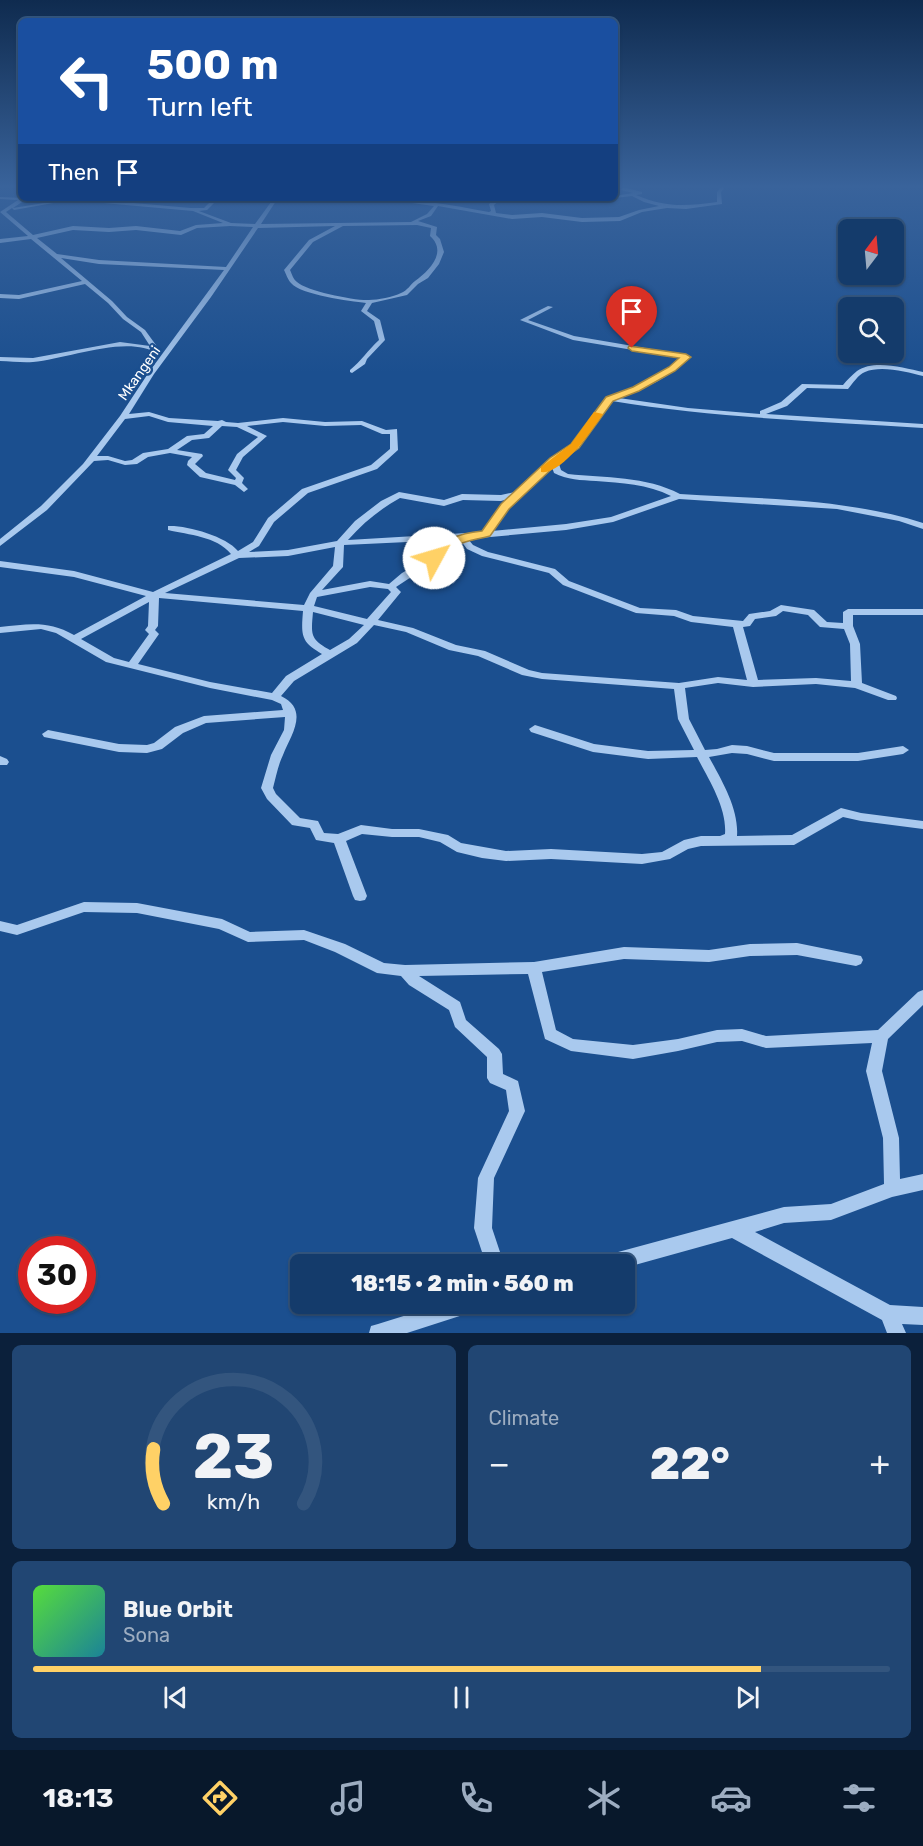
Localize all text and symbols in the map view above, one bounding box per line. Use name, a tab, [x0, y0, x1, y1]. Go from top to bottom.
text: 500 m	[147, 40, 279, 90]
icon: left	[48, 42, 126, 120]
text: Turn left	[147, 91, 252, 123]
icon: arrive	[111, 156, 144, 189]
text: Then	[48, 159, 99, 186]
north arrow	[838, 219, 904, 285]
map controls	[838, 219, 904, 363]
pin	[606, 286, 657, 348]
icon: arrive	[615, 295, 648, 328]
button: search	[838, 297, 904, 363]
street label: Mkangeni	[115, 343, 164, 404]
position arrow	[402, 526, 466, 590]
speed limit sign: 30	[18, 1236, 96, 1314]
text: 18:15 · 2 min · 560 m	[351, 1270, 574, 1297]
text: Climate	[489, 1406, 559, 1430]
text: 23	[193, 1420, 275, 1494]
text: 22°	[650, 1437, 730, 1490]
text: −	[489, 1444, 510, 1483]
text: +	[869, 1444, 890, 1483]
text: km/h	[207, 1489, 261, 1514]
text: Blue Orbit	[123, 1596, 233, 1623]
text: Sona	[123, 1623, 170, 1647]
icon: previous	[159, 1681, 192, 1714]
icon: pause	[445, 1681, 478, 1714]
icon: next	[731, 1681, 764, 1714]
icon: directions	[199, 1777, 241, 1819]
icon: music	[327, 1777, 369, 1819]
icon: phone	[455, 1777, 497, 1819]
icon: climate	[583, 1777, 625, 1819]
icon: car	[710, 1777, 752, 1819]
icon: filters	[838, 1777, 880, 1819]
text: 18:13	[43, 1782, 114, 1814]

